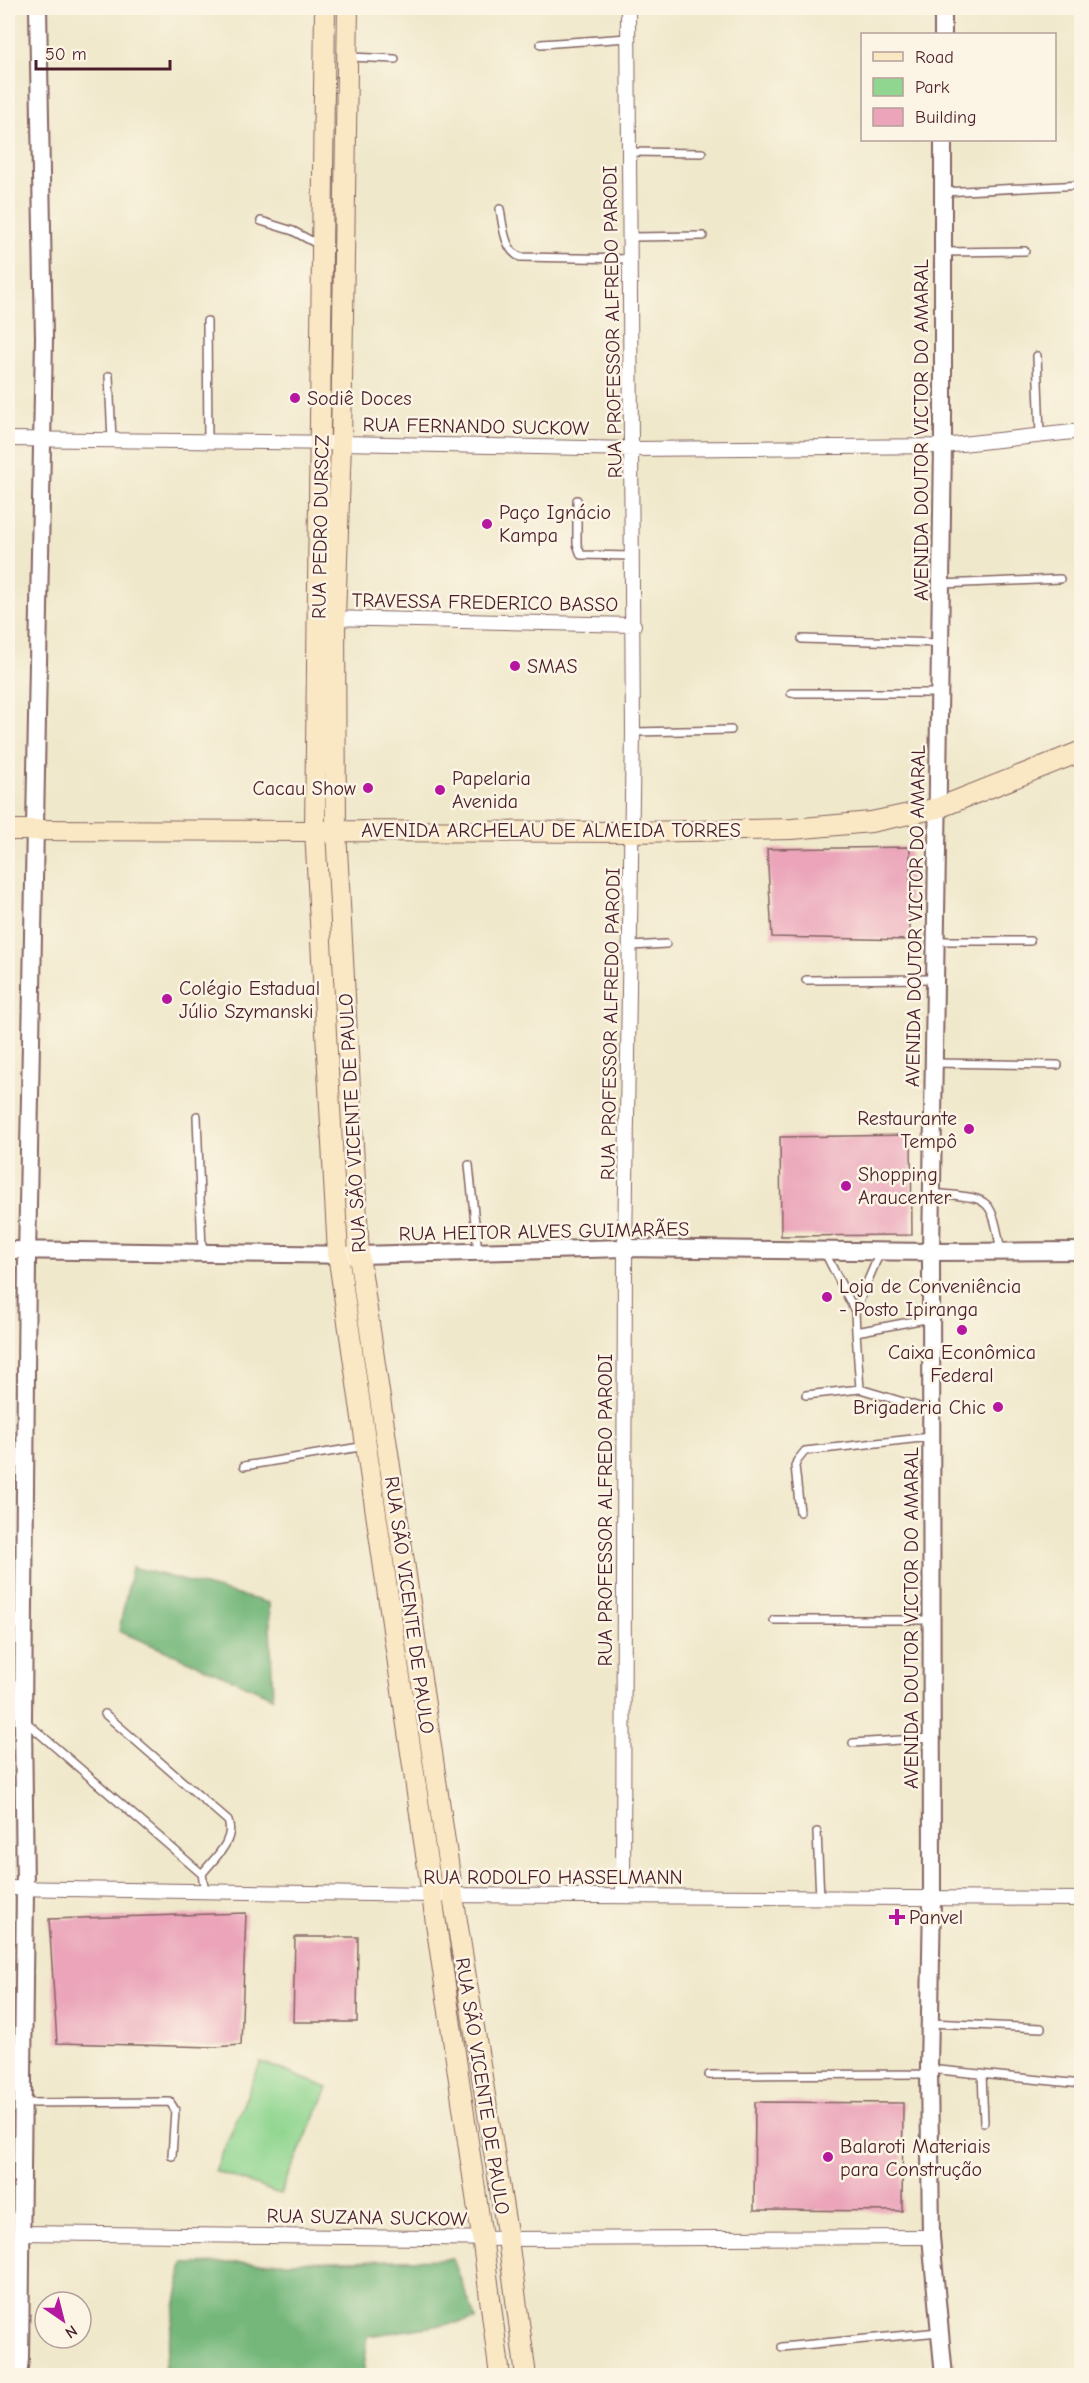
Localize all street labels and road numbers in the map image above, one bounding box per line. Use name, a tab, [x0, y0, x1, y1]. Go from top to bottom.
street label: RUA PROFESSOR ALFREDO PARODI	[598, 165, 627, 479]
street label: AVENIDA DOUTOR VICTOR DO AMARAL	[910, 259, 933, 601]
street label: RUA FERNANDO SUCKOW	[362, 413, 590, 440]
street label: RUA PEDRO DURSCZ	[307, 434, 334, 619]
street label: TRAVESSA FREDERICO BASSO	[352, 589, 618, 616]
street label: AVENIDA DOUTOR VICTOR DO AMARAL	[901, 745, 930, 1087]
street label: AVENIDA ARCHELAU DE ALMEIDA TORRES	[361, 819, 741, 842]
street label: RUA PROFESSOR ALFREDO PARODI	[596, 867, 625, 1181]
street label: RUA SÃO VICENTE DE PAULO	[334, 993, 371, 1253]
street label: RUA HEITOR ALVES GUIMARÃES	[399, 1217, 689, 1246]
street label: RUA PROFESSOR ALFREDO PARODI	[594, 1353, 617, 1666]
street label: AVENIDA DOUTOR VICTOR DO AMARAL	[900, 1447, 923, 1789]
street label: RUA SÃO VICENTE DE PAULO	[380, 1475, 439, 1735]
street label: RUA RODOLFO HASSELMANN	[423, 1866, 683, 1889]
street label: RUA SÃO VICENTE DE PAULO	[451, 1956, 514, 2216]
street label: RUA SUZANA SUCKOW	[266, 2204, 468, 2231]

